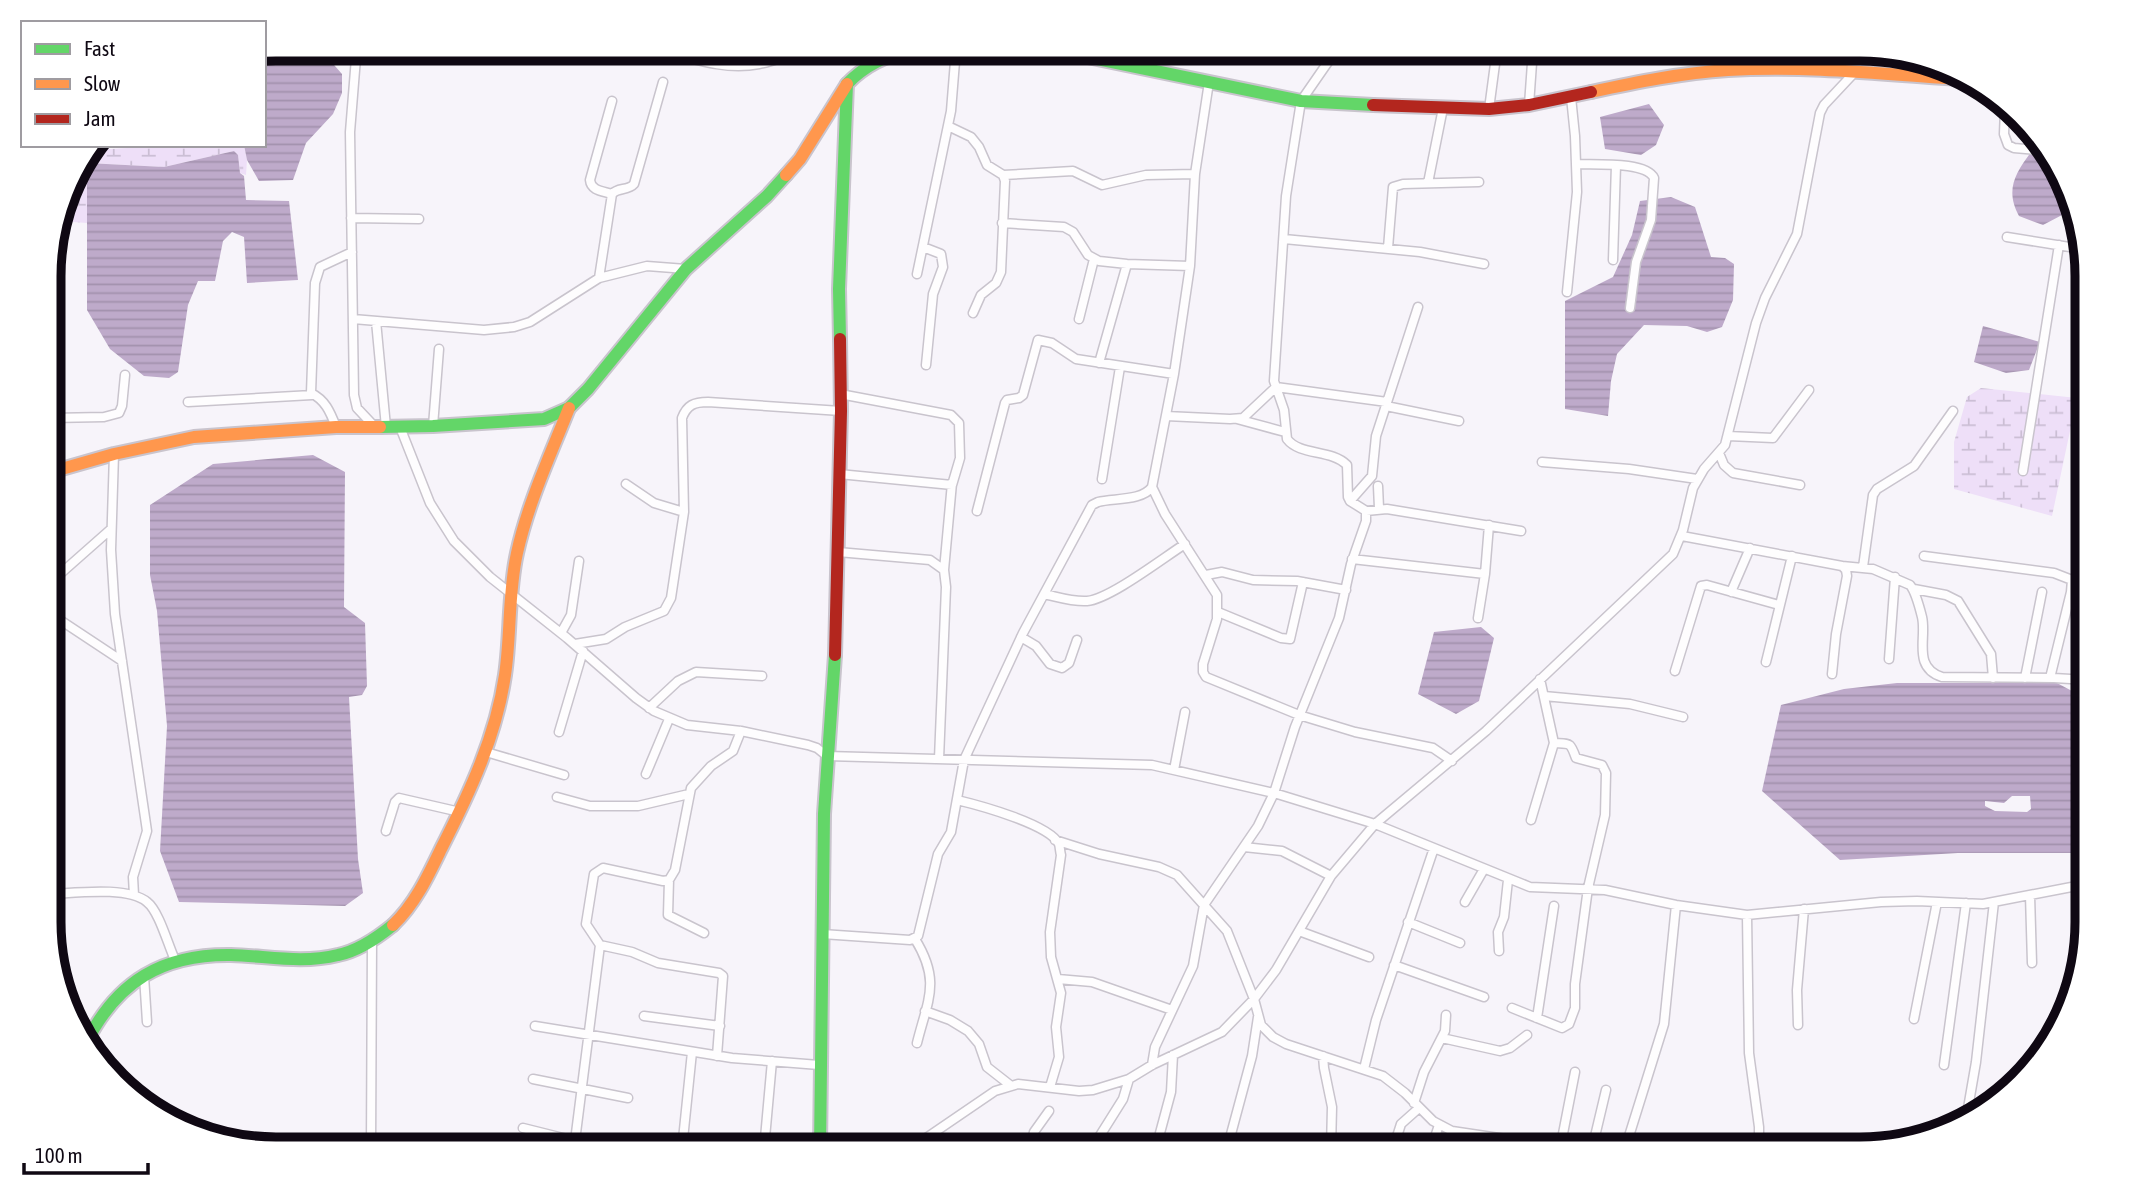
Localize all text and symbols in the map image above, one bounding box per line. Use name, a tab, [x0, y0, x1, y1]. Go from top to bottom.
legend	[21, 21, 266, 147]
text: Fast	[84, 36, 115, 60]
text: Slow	[84, 71, 121, 95]
text: Jam	[84, 106, 116, 130]
scale bar	[24, 1132, 149, 1176]
text: 100 m	[35, 1143, 83, 1167]

